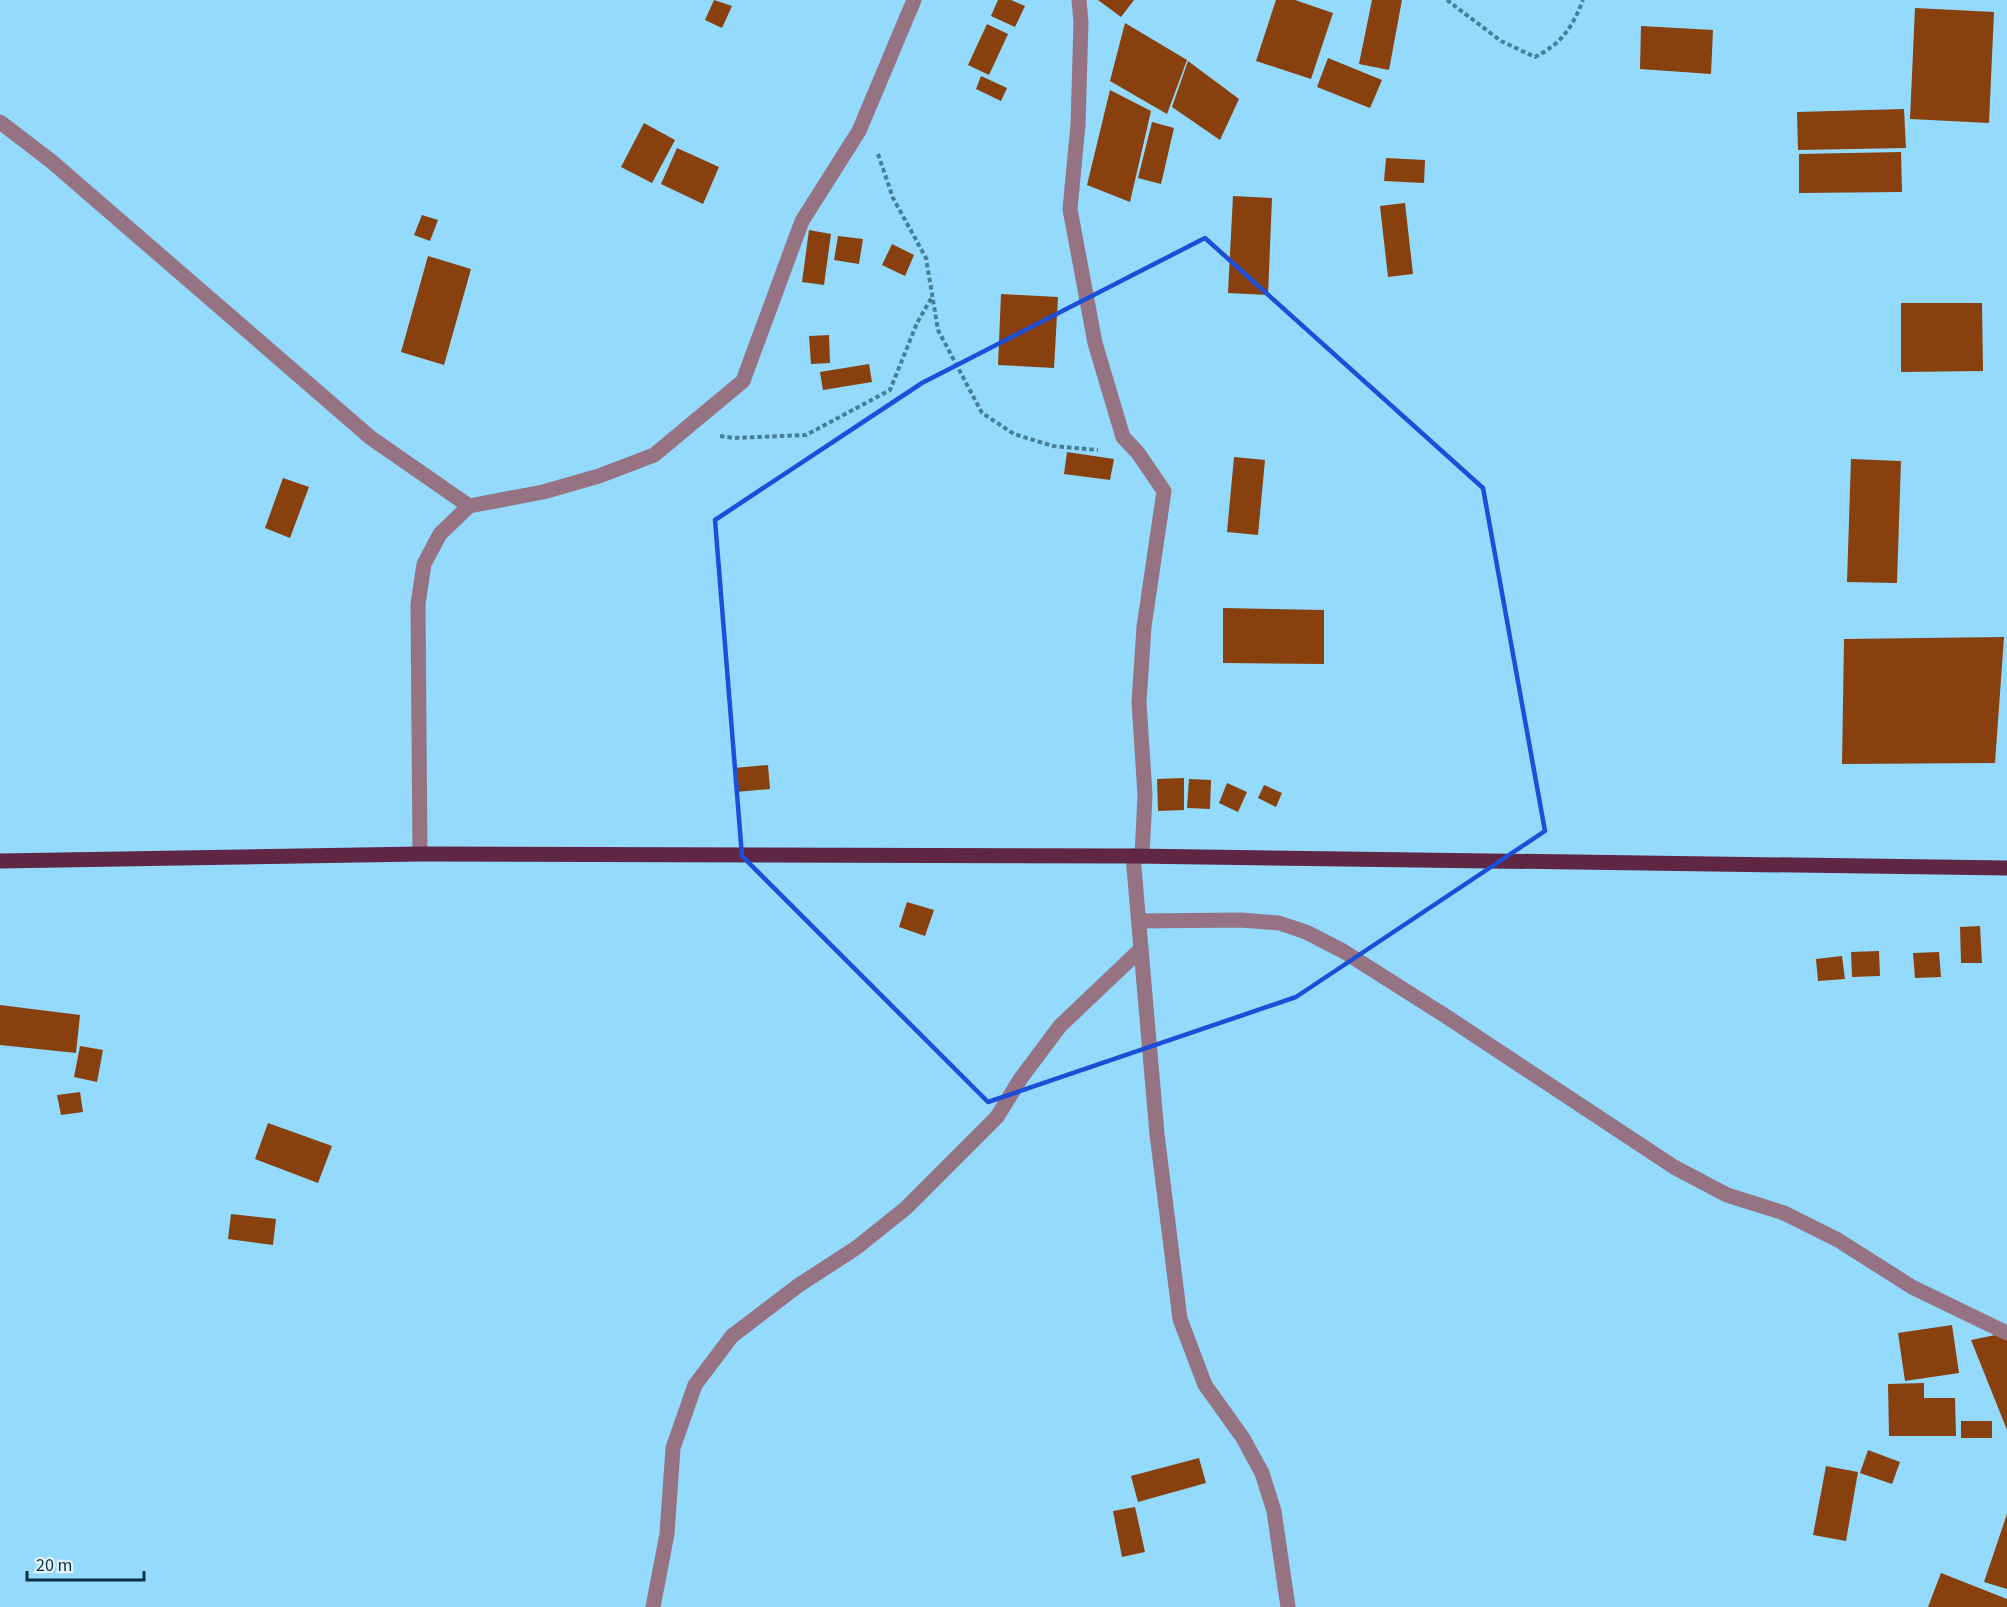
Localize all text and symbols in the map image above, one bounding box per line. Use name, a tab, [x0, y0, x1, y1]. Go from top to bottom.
scale bar	[27, 1544, 144, 1582]
text: 20 m	[36, 1553, 72, 1578]

